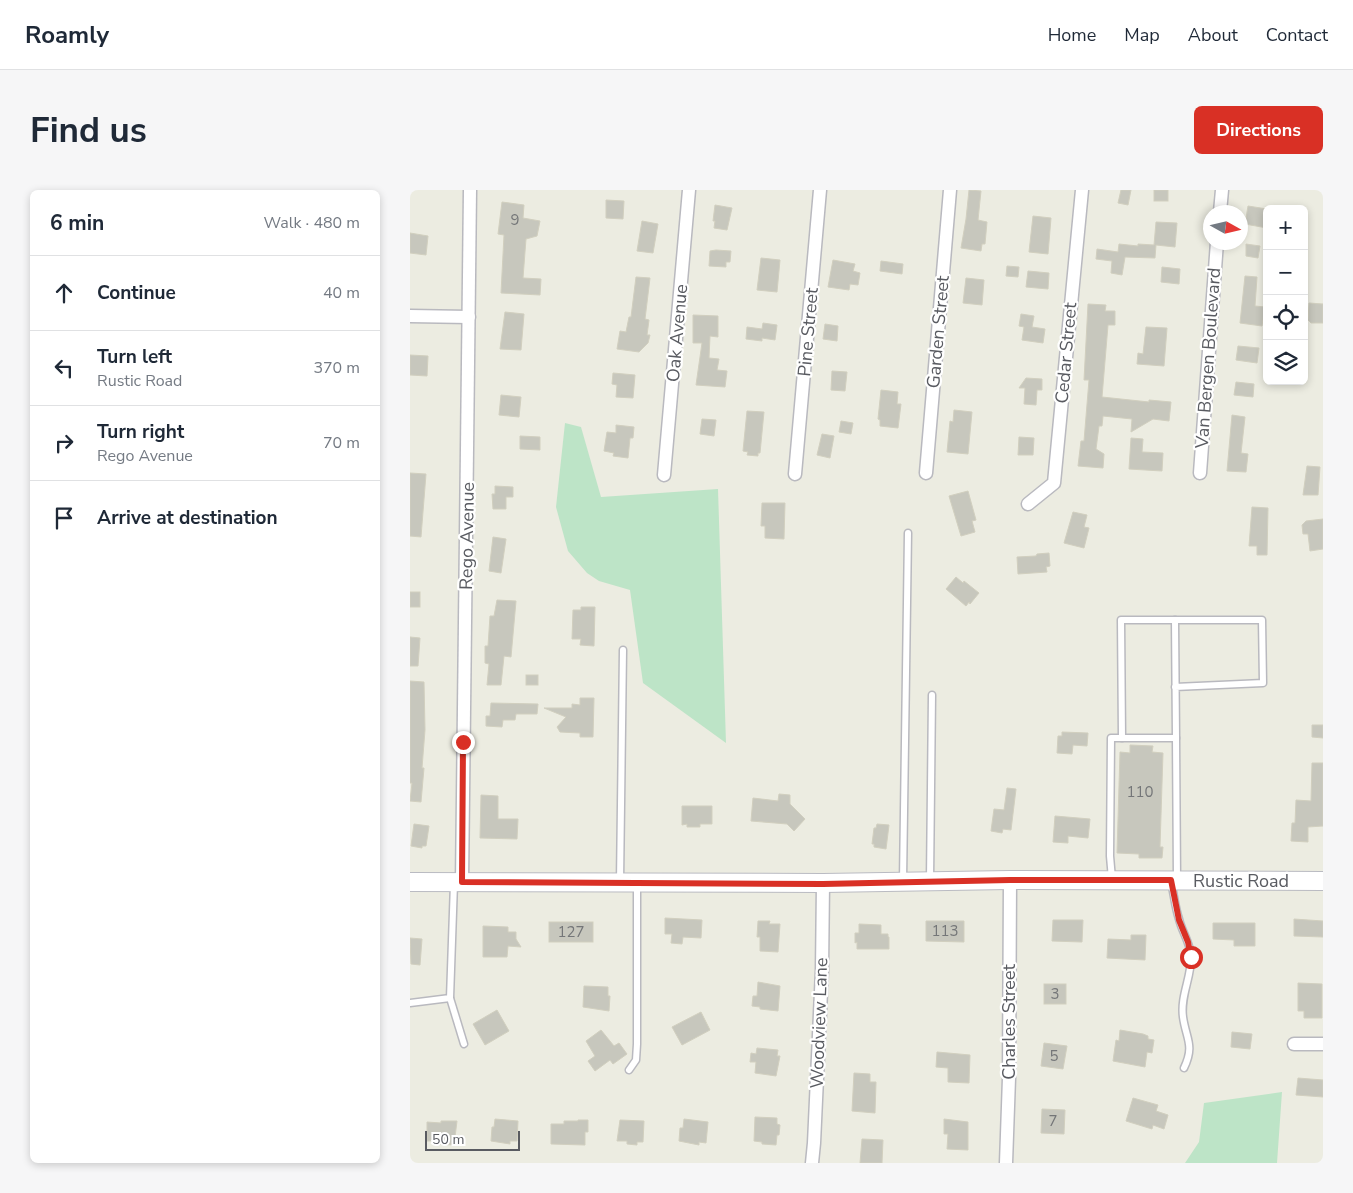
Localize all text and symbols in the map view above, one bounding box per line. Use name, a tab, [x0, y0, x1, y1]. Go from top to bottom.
text: Roamly	[25, 19, 109, 51]
text: Home	[1048, 23, 1096, 47]
text: Map	[1124, 23, 1160, 47]
text: About	[1188, 23, 1238, 47]
text: Contact	[1266, 23, 1328, 47]
button: Directions	[1194, 106, 1323, 154]
text: Find us	[30, 107, 147, 154]
north arrow	[1203, 205, 1248, 250]
map controls	[1263, 205, 1308, 385]
button: +	[1263, 205, 1308, 250]
text: 6 min	[50, 209, 104, 237]
house number: 9	[510, 210, 520, 230]
text: Walk · 480 m	[264, 212, 360, 234]
button: −	[1263, 250, 1308, 295]
street label: Van Bergen Boulevard	[1190, 267, 1226, 450]
street label: Garden Street	[921, 274, 955, 389]
icon: ahead	[50, 279, 78, 307]
text: Continue	[97, 280, 176, 306]
text: 40 m	[323, 282, 360, 304]
street label: Oak Avenue	[661, 283, 693, 383]
street label: Pine Street	[792, 286, 824, 377]
button: locate	[1263, 295, 1308, 340]
street label: Cedar Street	[1050, 301, 1082, 404]
button: layers	[1263, 340, 1308, 385]
text: Turn left	[97, 344, 172, 370]
icon: left	[50, 354, 78, 382]
text: 370 m	[313, 357, 360, 379]
text: Rustic Road	[97, 370, 182, 392]
text: Turn right	[97, 419, 184, 445]
icon: right	[50, 429, 78, 457]
text: 70 m	[323, 432, 360, 454]
text: Rego Avenue	[97, 445, 193, 467]
street label: Rego Avenue	[454, 482, 480, 590]
icon: arrive	[50, 504, 78, 532]
text: Arrive at destination	[97, 505, 278, 531]
route end	[452, 731, 475, 754]
house number: 110	[1126, 782, 1154, 802]
street label: Rustic Road	[1193, 869, 1289, 893]
house number: 113	[931, 921, 959, 941]
house number: 127	[557, 922, 585, 942]
route start	[1180, 946, 1203, 969]
street label: Woodview Lane	[805, 957, 833, 1089]
street label: Charles Street	[997, 964, 1021, 1080]
house number: 3	[1050, 984, 1060, 1004]
house number: 5	[1049, 1046, 1059, 1066]
house number: 7	[1048, 1111, 1058, 1131]
scale bar	[425, 1128, 520, 1151]
text: 50 m	[432, 1130, 464, 1149]

